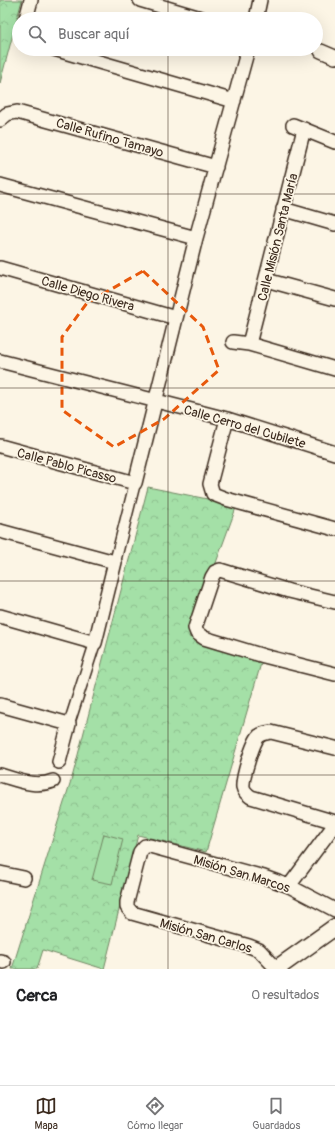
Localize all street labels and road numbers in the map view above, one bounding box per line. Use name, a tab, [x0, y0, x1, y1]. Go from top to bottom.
street label: Calle Rufino Tamayo	[54, 115, 165, 161]
street label: Calle Misión Santa María	[254, 172, 302, 303]
street label: Calle Diego Rivera	[39, 273, 136, 315]
street label: Calle Cerro del Cubilete	[182, 402, 308, 452]
street label: Calle Pablo Picasso	[15, 445, 118, 487]
street label: Misión San Marcos	[192, 852, 292, 896]
street label: Misión San Carlos	[158, 915, 254, 957]

